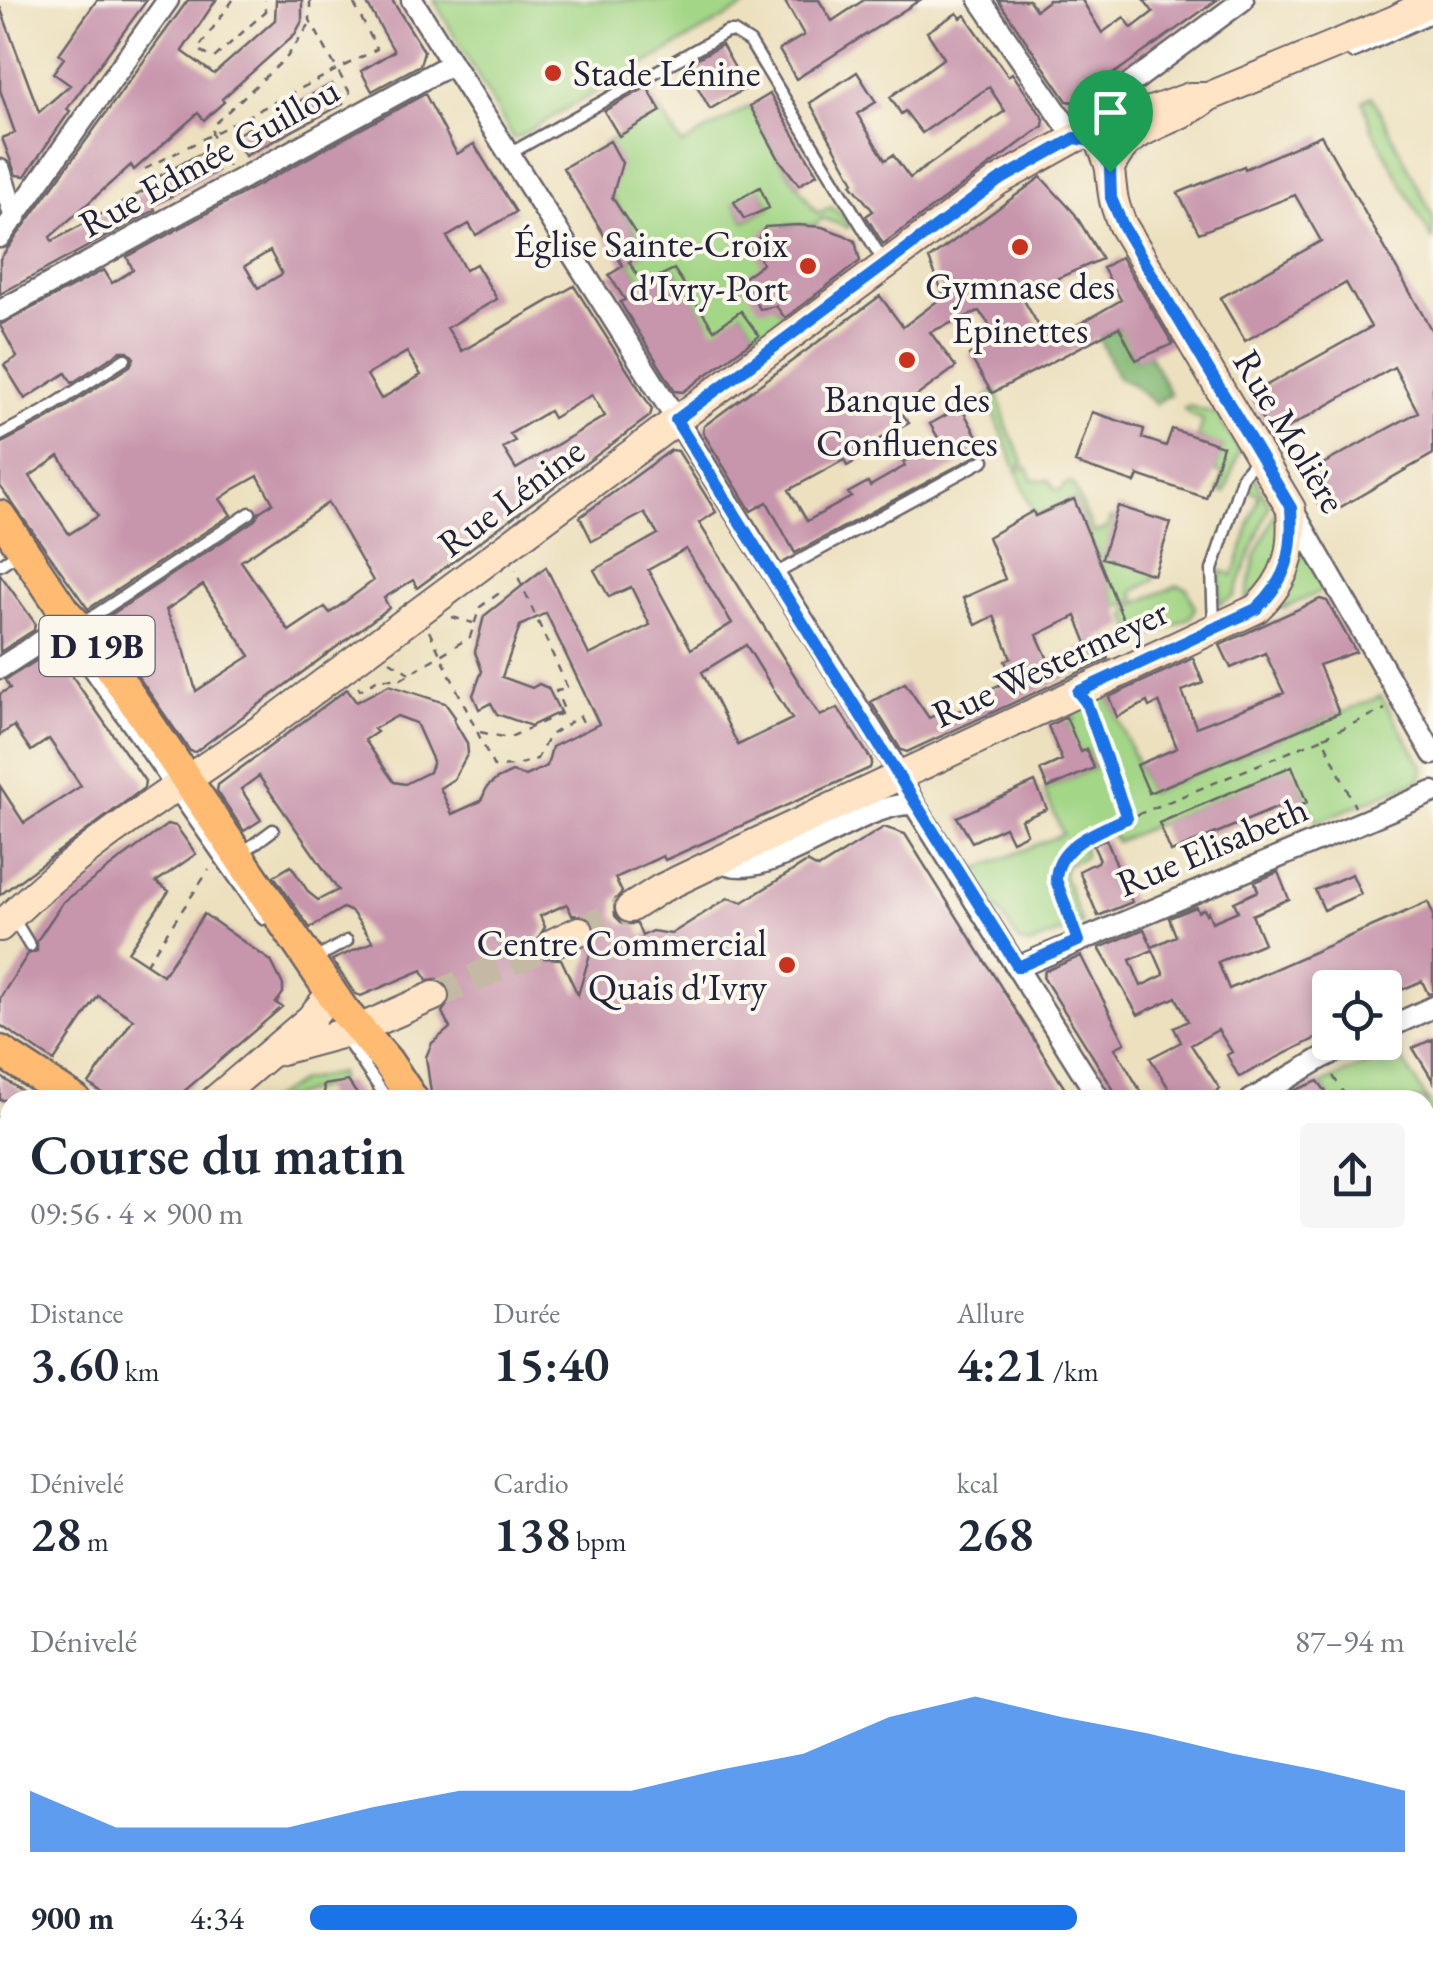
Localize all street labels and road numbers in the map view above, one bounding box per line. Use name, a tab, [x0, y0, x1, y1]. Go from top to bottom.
street label: Rue Edmée Guillou	[70, 65, 347, 248]
street label: Rue Molière	[1223, 340, 1358, 521]
street label: Rue Lénine	[428, 426, 594, 568]
street label: Rue Westermeyer	[924, 586, 1176, 739]
road number: D 19B	[39, 616, 154, 676]
street label: Rue Elisabeth	[1109, 783, 1315, 908]

